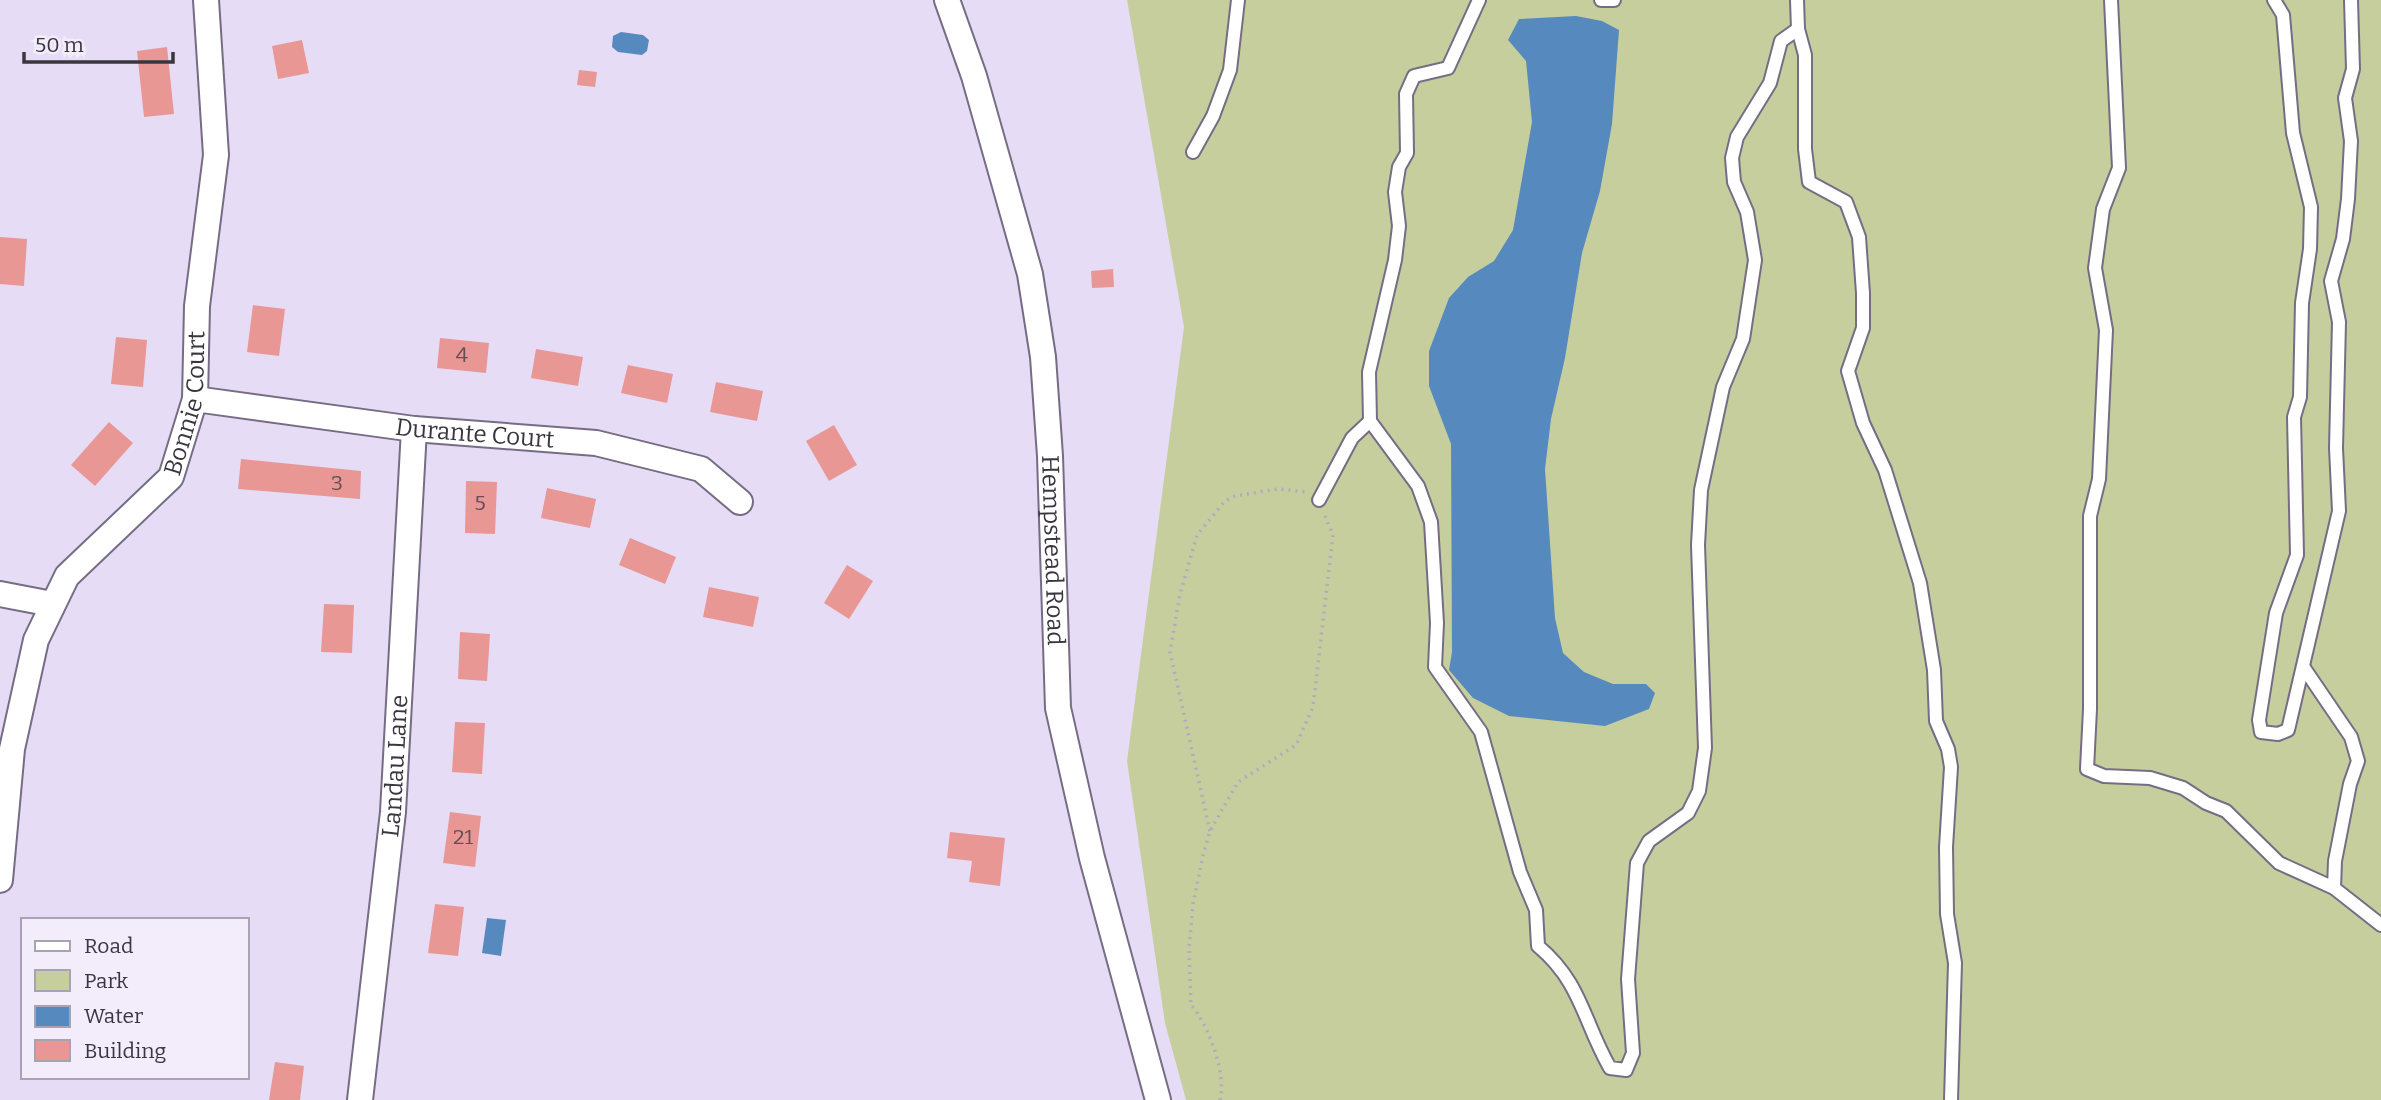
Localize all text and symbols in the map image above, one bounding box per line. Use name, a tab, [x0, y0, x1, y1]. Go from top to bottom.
scale bar	[24, 21, 173, 65]
text: 50 m	[35, 32, 84, 58]
street label: Bonnie Court	[158, 330, 210, 479]
house number: 4	[456, 342, 468, 368]
street label: Durante Court	[394, 413, 556, 454]
street label: Hempstead Road	[1036, 455, 1070, 646]
house number: 3	[331, 470, 343, 496]
house number: 5	[474, 490, 486, 516]
street label: Landau Lane	[376, 694, 413, 839]
house number: 21	[453, 824, 473, 850]
legend	[21, 918, 248, 1079]
text: Road	[84, 933, 133, 959]
text: Park	[84, 968, 128, 994]
text: Water	[84, 1003, 143, 1029]
text: Building	[84, 1038, 167, 1064]

